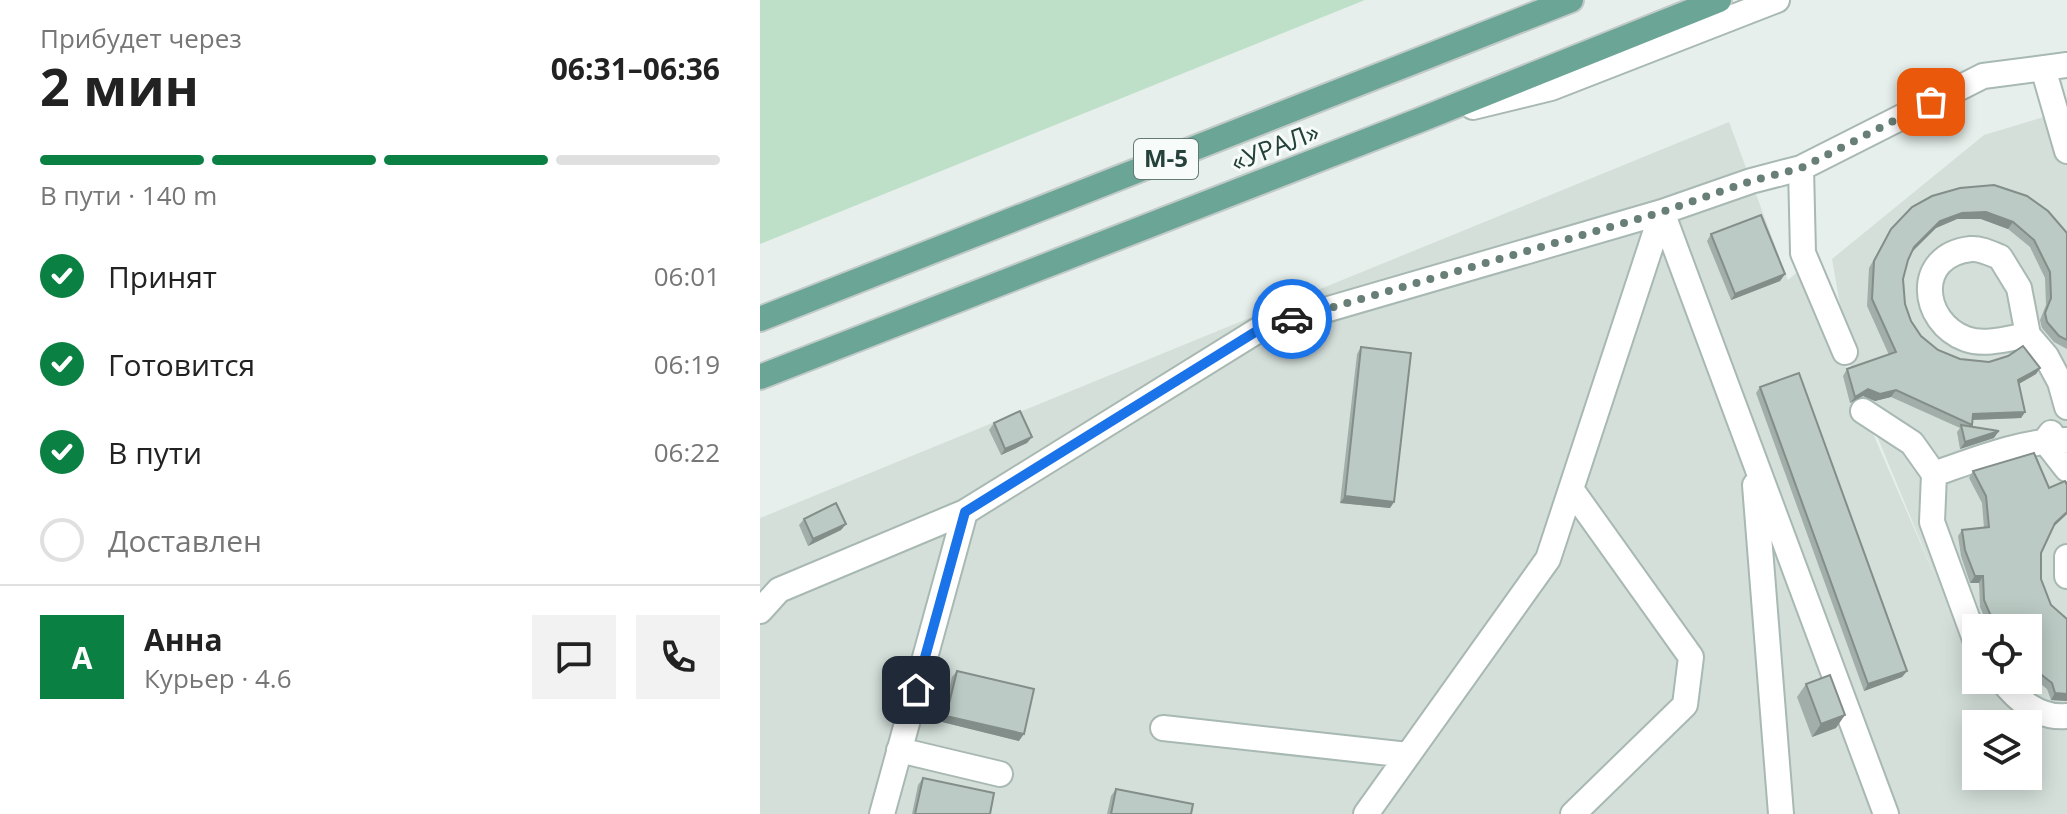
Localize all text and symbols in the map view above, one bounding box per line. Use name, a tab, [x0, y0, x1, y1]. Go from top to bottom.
text: Прибудет через	[40, 20, 242, 56]
text: 06:31–06:36	[551, 48, 720, 89]
text: 2 мин	[40, 50, 199, 121]
pin	[1897, 68, 1965, 136]
icon: bag	[1909, 80, 1953, 124]
street label: «УРАЛ»	[1225, 113, 1324, 179]
road number: М-5	[1134, 139, 1198, 179]
text: В пути · 140 m	[40, 177, 217, 213]
icon: check	[40, 254, 84, 298]
text: Принят	[108, 256, 217, 297]
text: 06:01	[654, 258, 720, 294]
courier	[1252, 279, 1332, 359]
icon: car	[1270, 297, 1314, 341]
icon: check	[40, 342, 84, 386]
text: Готовится	[108, 344, 255, 385]
text: 06:19	[654, 346, 720, 382]
icon: check	[40, 430, 84, 474]
text: В пути	[108, 432, 202, 473]
text: 06:22	[654, 434, 720, 470]
text: Доставлен	[108, 520, 262, 561]
map controls	[1962, 614, 2042, 790]
button: locate	[1962, 614, 2042, 694]
button: chat	[532, 615, 616, 699]
button: phone	[636, 615, 720, 699]
text: Анна	[144, 619, 223, 660]
text: А	[72, 637, 92, 678]
pin	[882, 656, 950, 724]
text: Курьер · 4.6	[144, 660, 292, 696]
icon: home	[894, 668, 938, 712]
button: layers	[1962, 710, 2042, 790]

